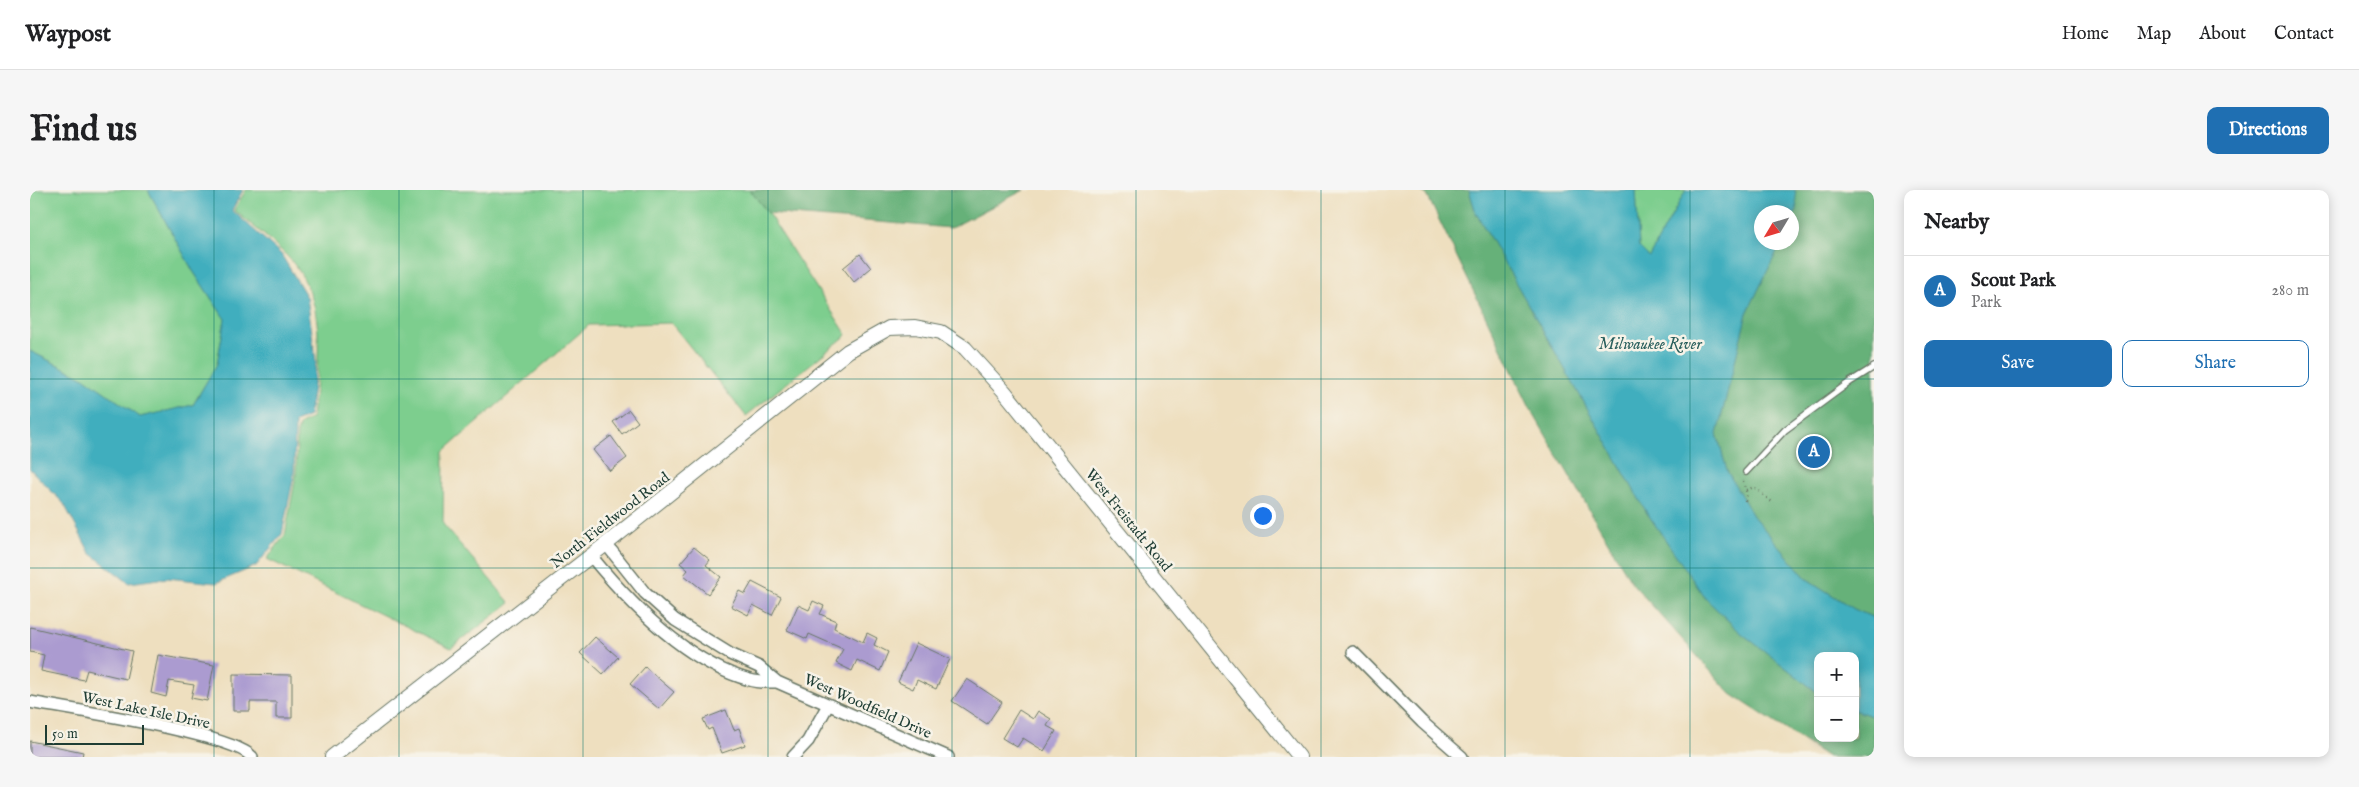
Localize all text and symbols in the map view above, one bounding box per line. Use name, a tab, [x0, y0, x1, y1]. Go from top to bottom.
text: Waypost	[25, 19, 111, 50]
text: Home	[2062, 23, 2109, 46]
text: Map	[2137, 23, 2171, 46]
text: About	[2199, 23, 2246, 46]
text: Contact	[2274, 23, 2334, 46]
button: Directions	[2207, 107, 2329, 154]
text: Find us	[30, 108, 137, 153]
north arrow	[1754, 205, 1799, 250]
text: Nearby	[1924, 209, 1989, 236]
text: Scout Park	[1971, 269, 2056, 293]
text: A	[1935, 281, 1945, 301]
text: 280 m	[2272, 281, 2309, 301]
text: Park	[1971, 293, 2001, 313]
water label: Milwaukee River	[1598, 335, 1703, 355]
button: Save	[1924, 340, 2112, 387]
button: Share	[2122, 340, 2309, 387]
pin: A	[1798, 433, 1830, 471]
street label: West Freistadt Road	[1081, 465, 1177, 576]
street label: North Fieldwood Road	[547, 467, 674, 573]
your location	[1250, 503, 1276, 529]
map controls	[1814, 652, 1859, 742]
button: +	[1814, 652, 1859, 697]
street label: West Woodfield Drive	[801, 670, 935, 743]
street label: West Lake Isle Drive	[80, 688, 212, 733]
button: −	[1814, 697, 1859, 742]
scale bar	[45, 722, 144, 745]
text: 50 m	[52, 725, 78, 743]

